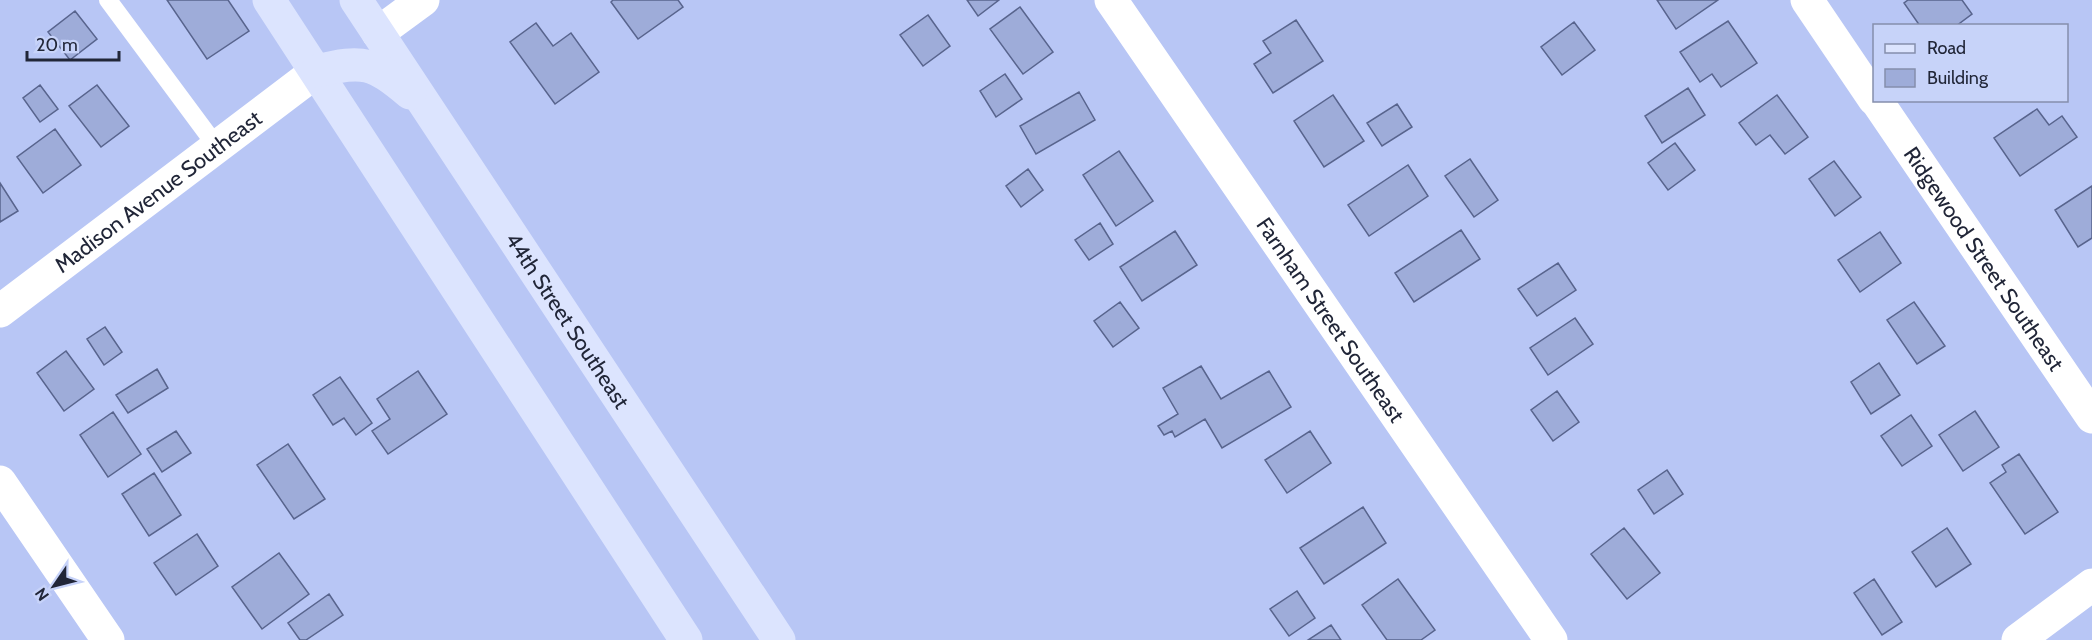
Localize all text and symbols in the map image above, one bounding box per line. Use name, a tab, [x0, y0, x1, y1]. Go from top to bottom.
scale bar	[27, 24, 118, 62]
legend	[1873, 24, 2068, 102]
text: 20 m	[36, 34, 78, 56]
text: Road	[1927, 37, 1966, 59]
text: Building	[1927, 67, 1989, 89]
street label: Madison Avenue Southeast	[49, 105, 267, 279]
street label: Ridgewood Street Southeast	[1898, 142, 2070, 377]
street label: Farnham Street Southeast	[1251, 212, 1411, 428]
street label: 44th Street Southeast	[499, 227, 636, 414]
north arrow	[24, 556, 84, 616]
text: N	[31, 584, 53, 604]

